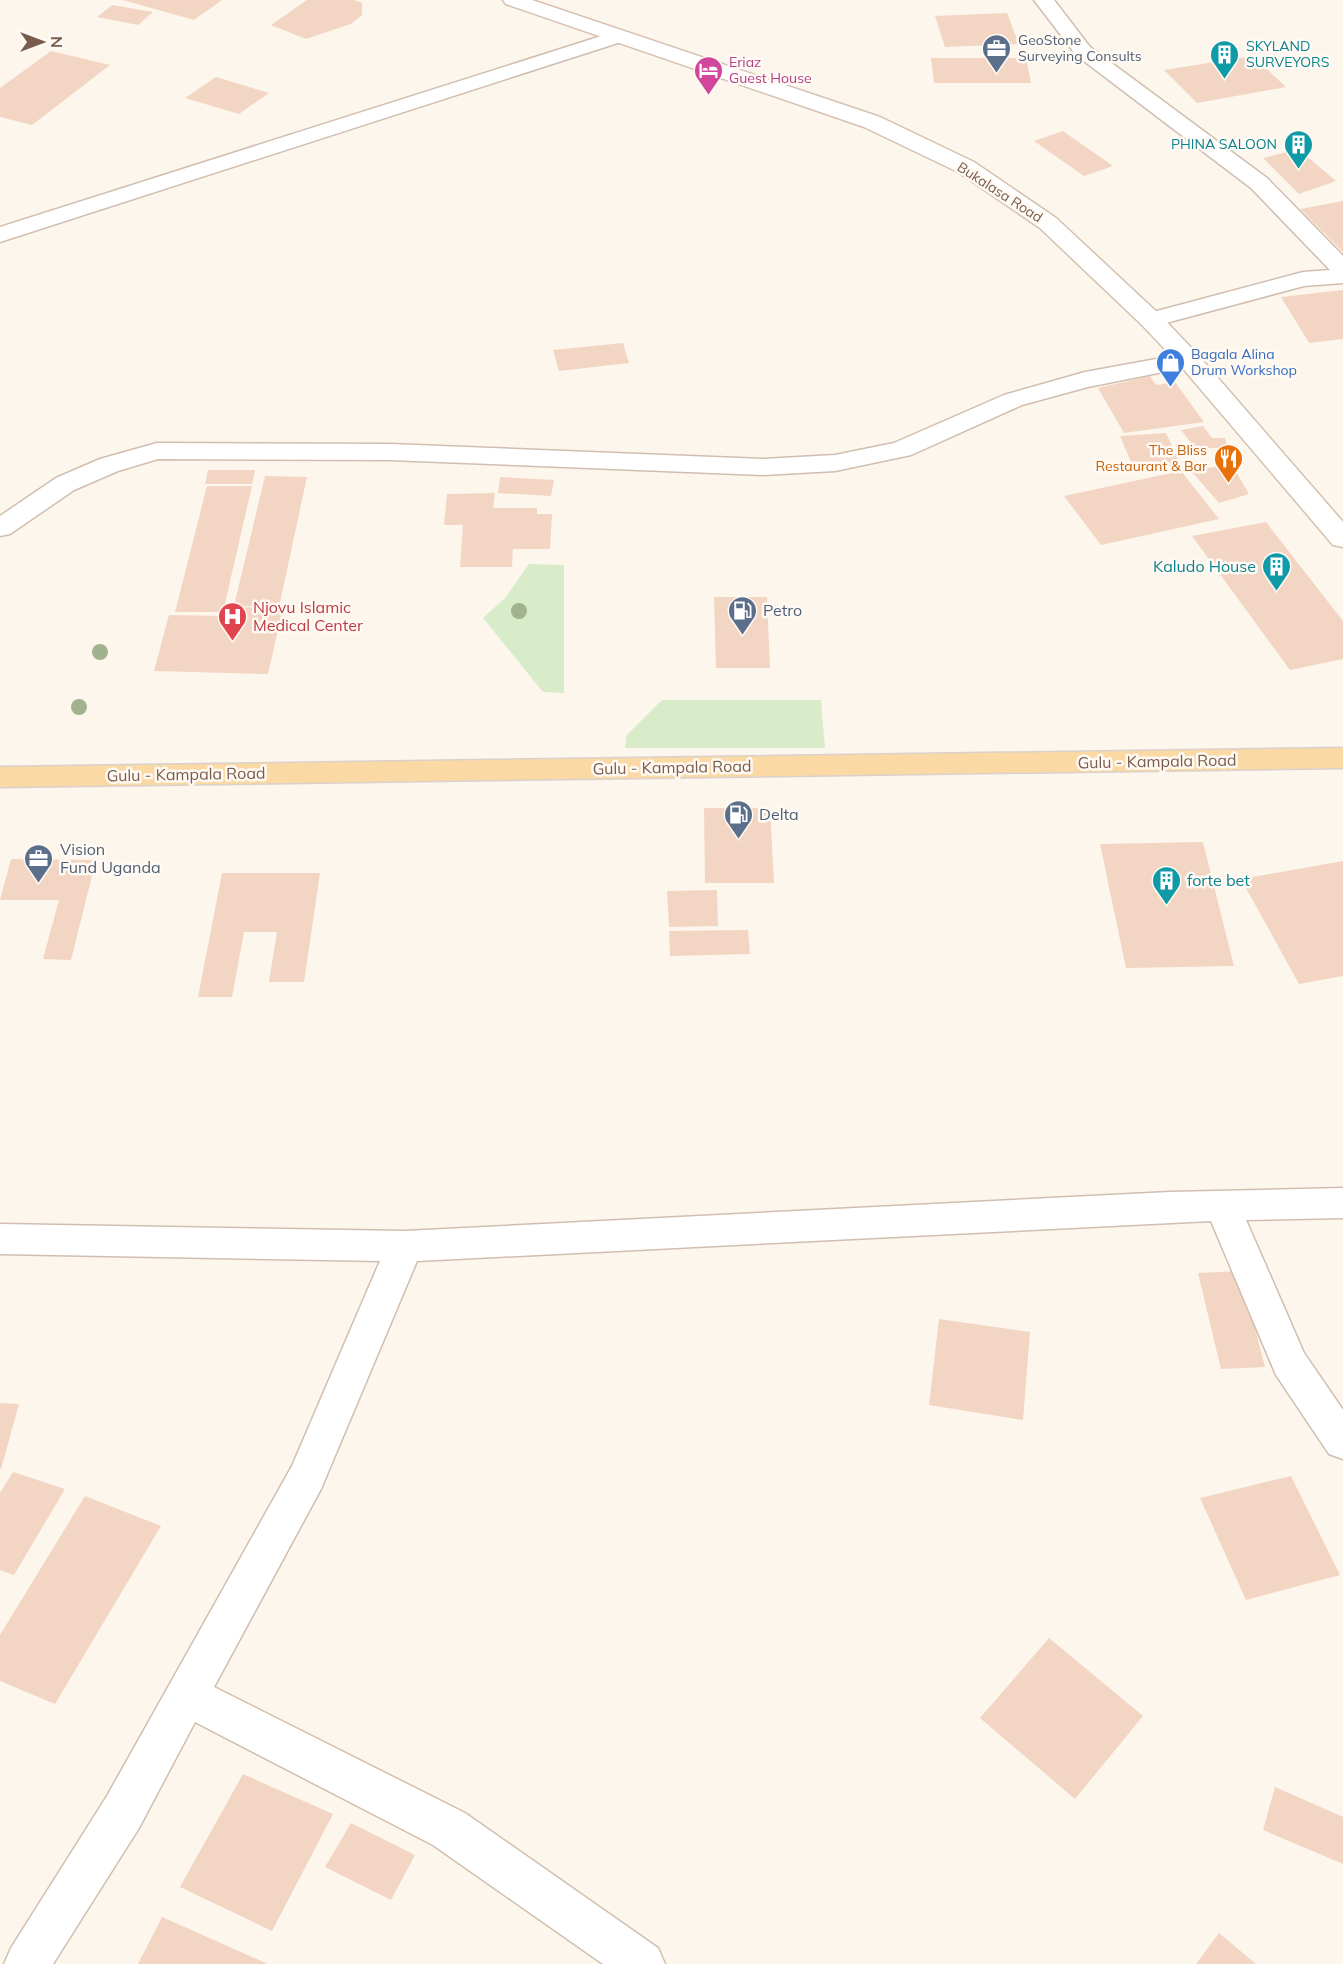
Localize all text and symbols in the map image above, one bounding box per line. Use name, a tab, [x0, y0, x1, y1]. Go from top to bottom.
north arrow	[12, 12, 72, 72]
place label: GeoStone Surveying Consults	[1018, 31, 1142, 65]
office icon: GeoStone Surveying Consults	[981, 32, 1013, 74]
text: N	[47, 36, 67, 48]
place label: SKYLAND SURVEYORS	[1246, 37, 1330, 71]
building icon: SKYLAND SURVEYORS	[1209, 38, 1241, 80]
place label: Eriaz Guest House	[729, 53, 812, 87]
hotel icon: Eriaz Guest House	[692, 54, 724, 96]
building icon: PHINA SALOON	[1282, 128, 1314, 170]
place label: PHINA SALOON	[1171, 135, 1277, 153]
street label: Bukalasa Road	[954, 158, 1046, 226]
place label: Bagala Alina Drum Workshop	[1191, 345, 1297, 379]
shop icon: Bagala Alina Drum Workshop	[1154, 346, 1186, 388]
place label: The Bliss Restaurant & Bar	[1095, 441, 1208, 475]
restaurant icon: The Bliss Restaurant & Bar	[1212, 442, 1244, 484]
building icon: Kaludo House	[1261, 550, 1293, 592]
place label: Kaludo House	[1153, 556, 1256, 576]
fuel station icon: Petro	[726, 594, 758, 636]
place label: Njovu Islamic Medical Center	[253, 597, 363, 635]
hospital icon: Njovu Islamic Medical Center	[216, 600, 248, 642]
place label: Petro	[763, 600, 802, 620]
street label: Gulu - Kampala Road	[1077, 750, 1237, 772]
street label: Gulu - Kampala Road	[592, 756, 752, 778]
street label: Gulu - Kampala Road	[106, 763, 266, 785]
fuel station icon: Delta	[722, 798, 754, 840]
place label: Delta	[759, 804, 799, 824]
place label: Vision Fund Uganda	[60, 839, 161, 877]
office icon: Vision Fund Uganda	[23, 842, 55, 884]
building icon: forte bet	[1150, 864, 1182, 906]
place label: forte bet	[1187, 870, 1250, 890]

